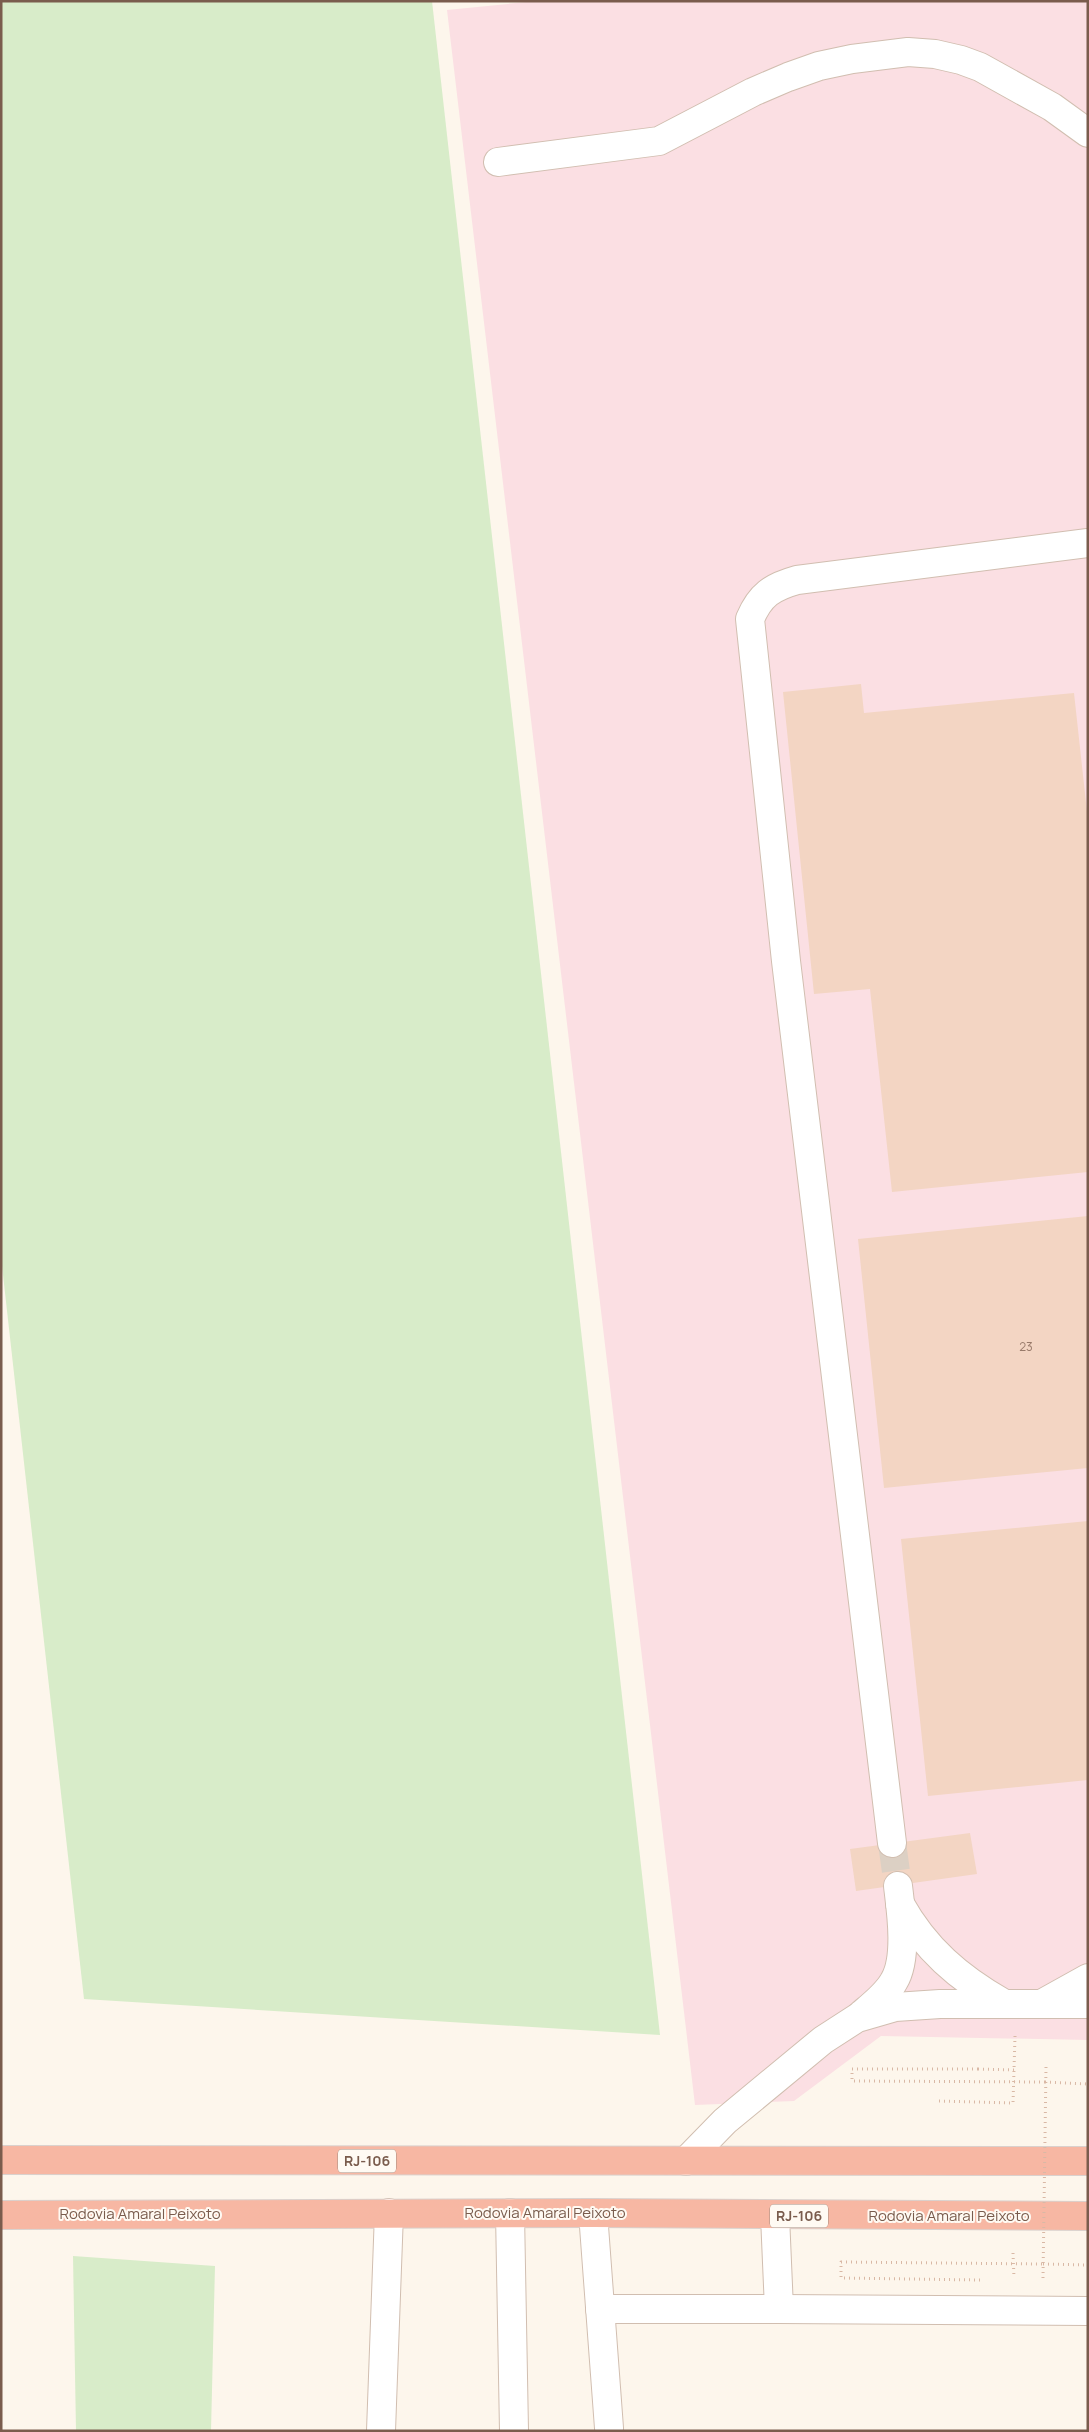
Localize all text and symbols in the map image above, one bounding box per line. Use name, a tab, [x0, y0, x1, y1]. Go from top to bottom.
house number: 23	[1019, 1338, 1033, 1355]
road number: RJ-106	[338, 2150, 396, 2172]
street label: Rodovia Amaral Peixoto	[464, 2202, 626, 2223]
street label: Rodovia Amaral Peixoto	[59, 2203, 221, 2224]
road number: RJ-106	[770, 2204, 828, 2228]
street label: Rodovia Amaral Peixoto	[868, 2205, 1030, 2226]

